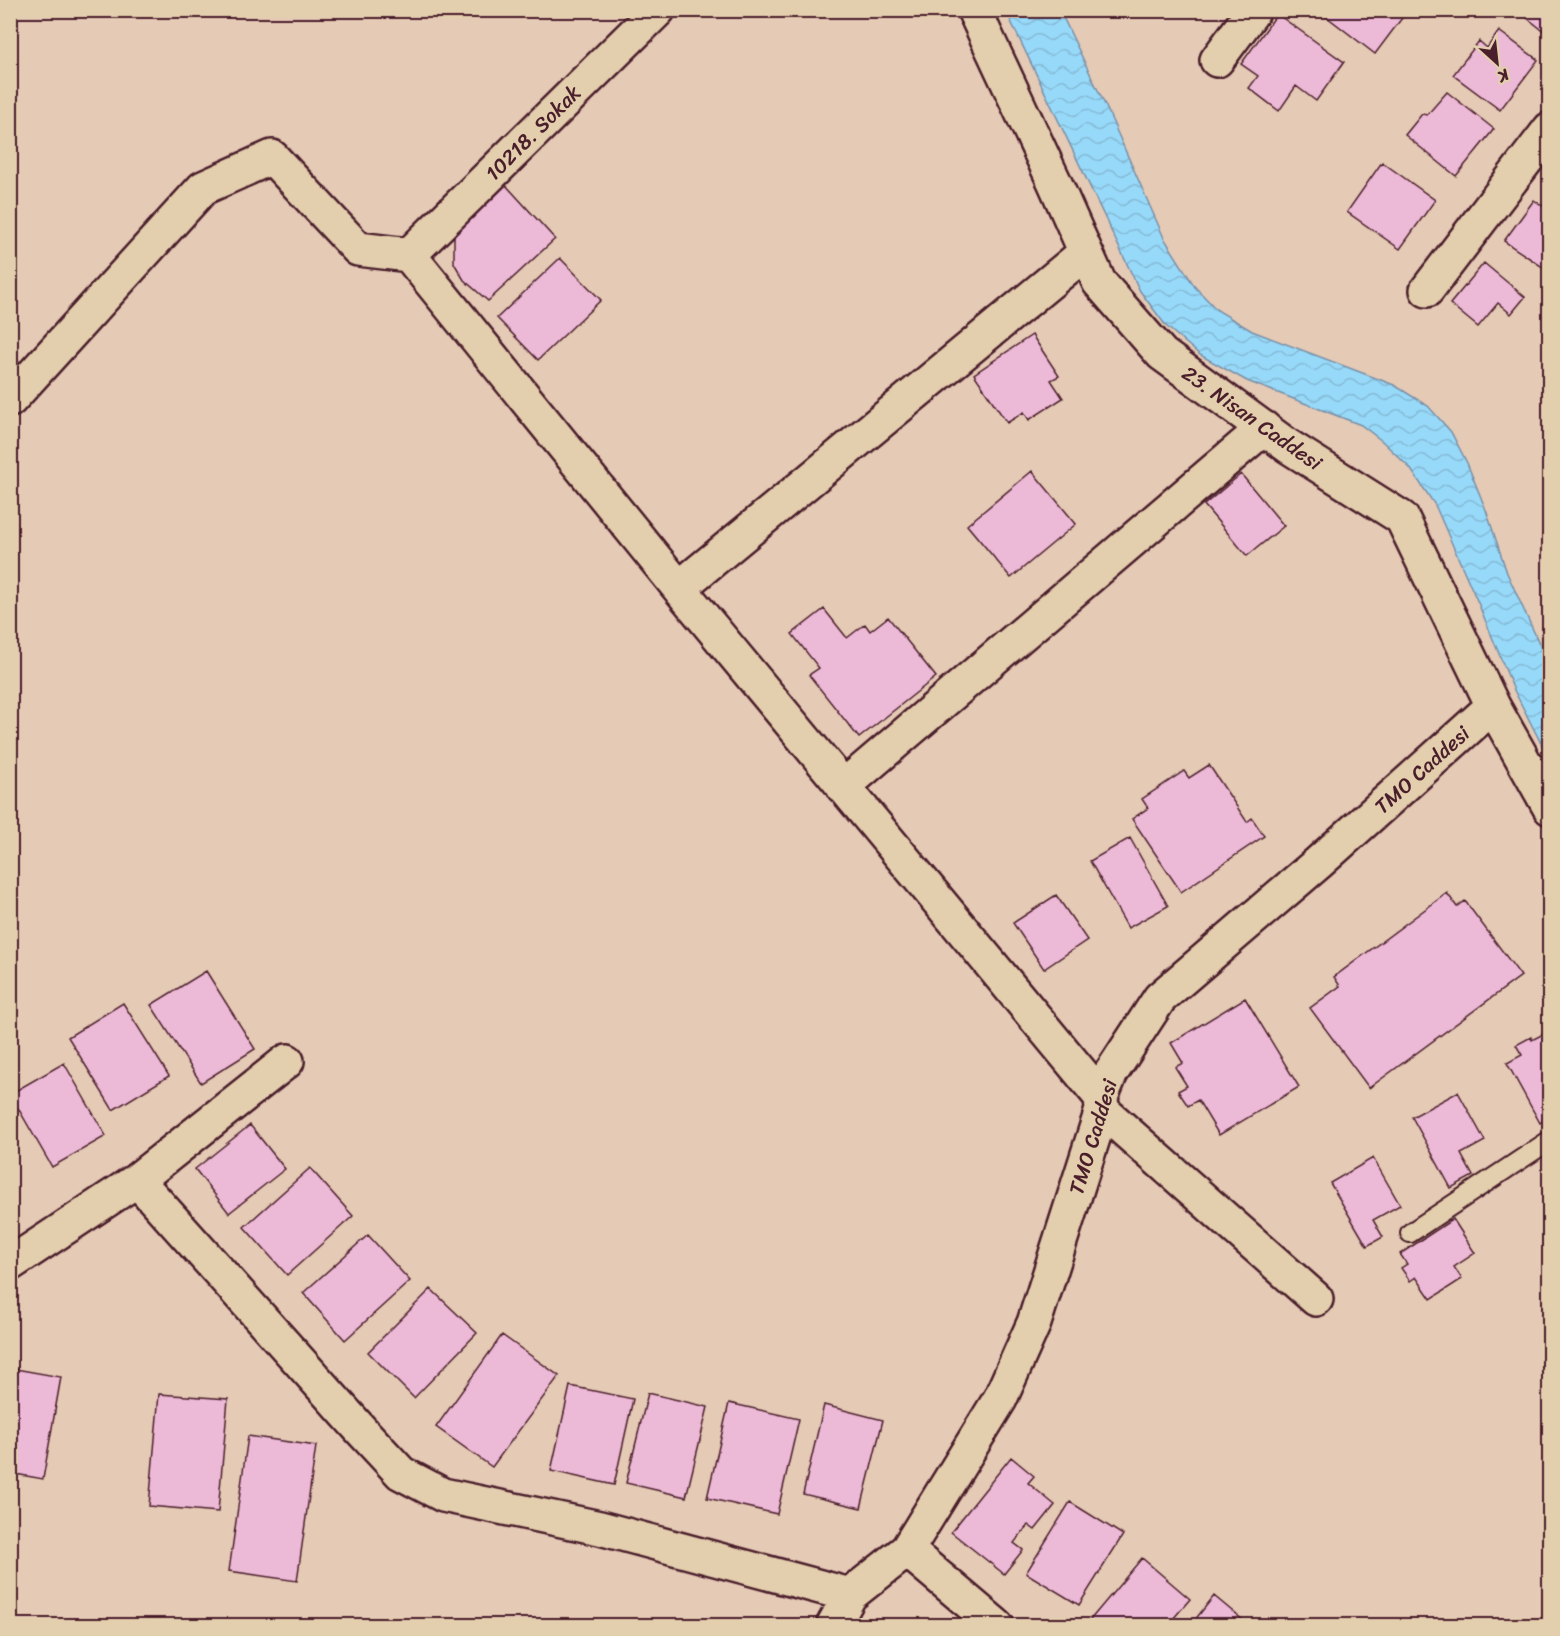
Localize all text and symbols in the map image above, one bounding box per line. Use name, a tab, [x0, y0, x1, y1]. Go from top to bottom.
north arrow	[1467, 33, 1527, 93]
text: K	[1492, 60, 1515, 92]
street label: 10218. Sokak	[476, 76, 590, 190]
street label: 23. Nisan Caddesi	[1174, 355, 1331, 482]
street label: TMO Caddesi	[1365, 715, 1480, 824]
street label: TMO Caddesi	[1057, 1073, 1129, 1200]

